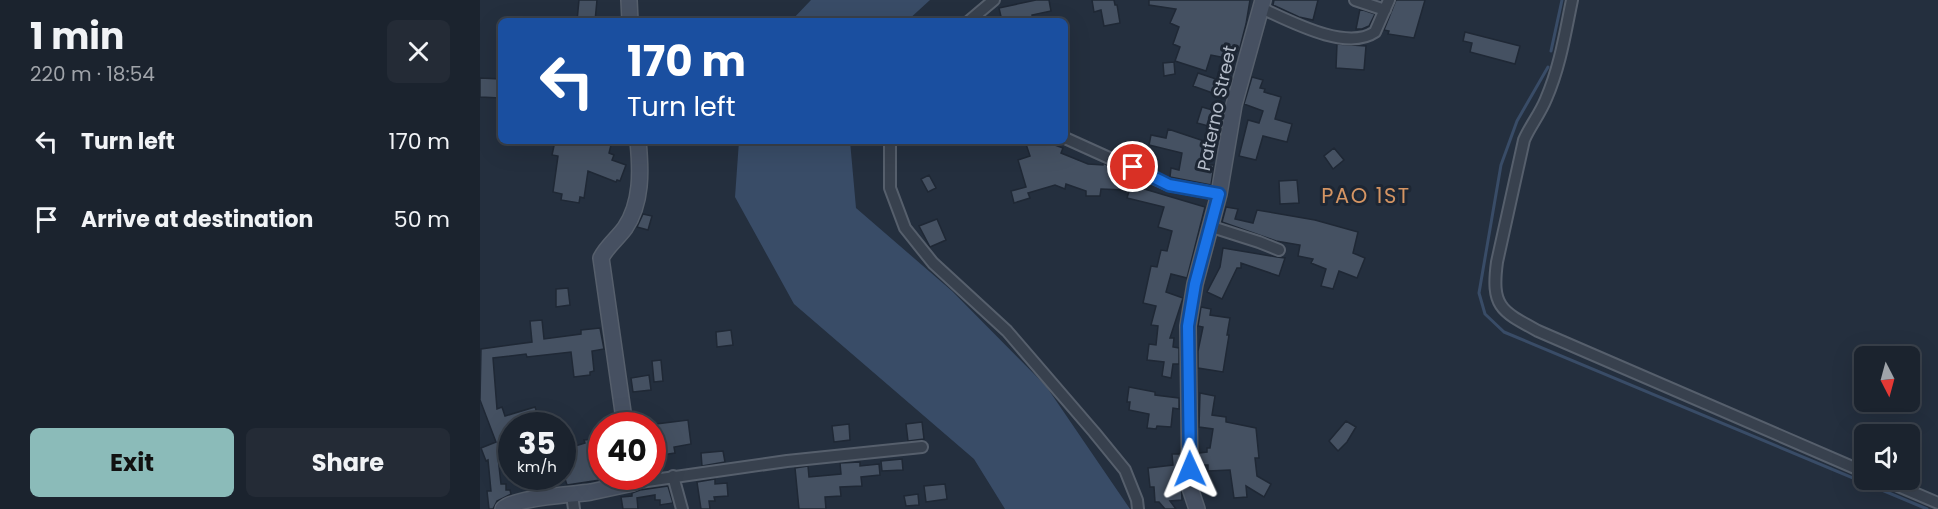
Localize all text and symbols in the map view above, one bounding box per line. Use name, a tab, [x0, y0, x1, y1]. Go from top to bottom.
text: 1 min	[30, 11, 124, 62]
button: close	[387, 20, 450, 83]
text: 170 m	[627, 32, 746, 91]
icon: left	[528, 42, 606, 120]
street label: Paterno Street	[1191, 43, 1242, 173]
text: 220 m · 18:54	[30, 60, 155, 88]
text: Turn left	[627, 88, 736, 125]
icon: left	[30, 125, 63, 158]
text: Turn left	[81, 126, 175, 157]
text: 170 m	[389, 126, 450, 157]
pin	[1107, 141, 1158, 192]
icon: arrive	[1116, 150, 1149, 183]
district label: PAO 1ST	[1321, 181, 1411, 210]
icon: arrive	[30, 203, 63, 236]
text: Arrive at destination	[81, 204, 313, 235]
text: 50 m	[394, 204, 450, 235]
north arrow	[1854, 346, 1920, 412]
map controls	[1854, 346, 1920, 490]
speed limit sign: 40	[588, 412, 666, 490]
text: 35	[518, 422, 556, 465]
button: sound	[1854, 424, 1920, 490]
button: Exit	[30, 428, 234, 497]
button: Share	[246, 428, 450, 497]
position arrow	[1158, 437, 1222, 501]
text: km/h	[517, 456, 557, 477]

